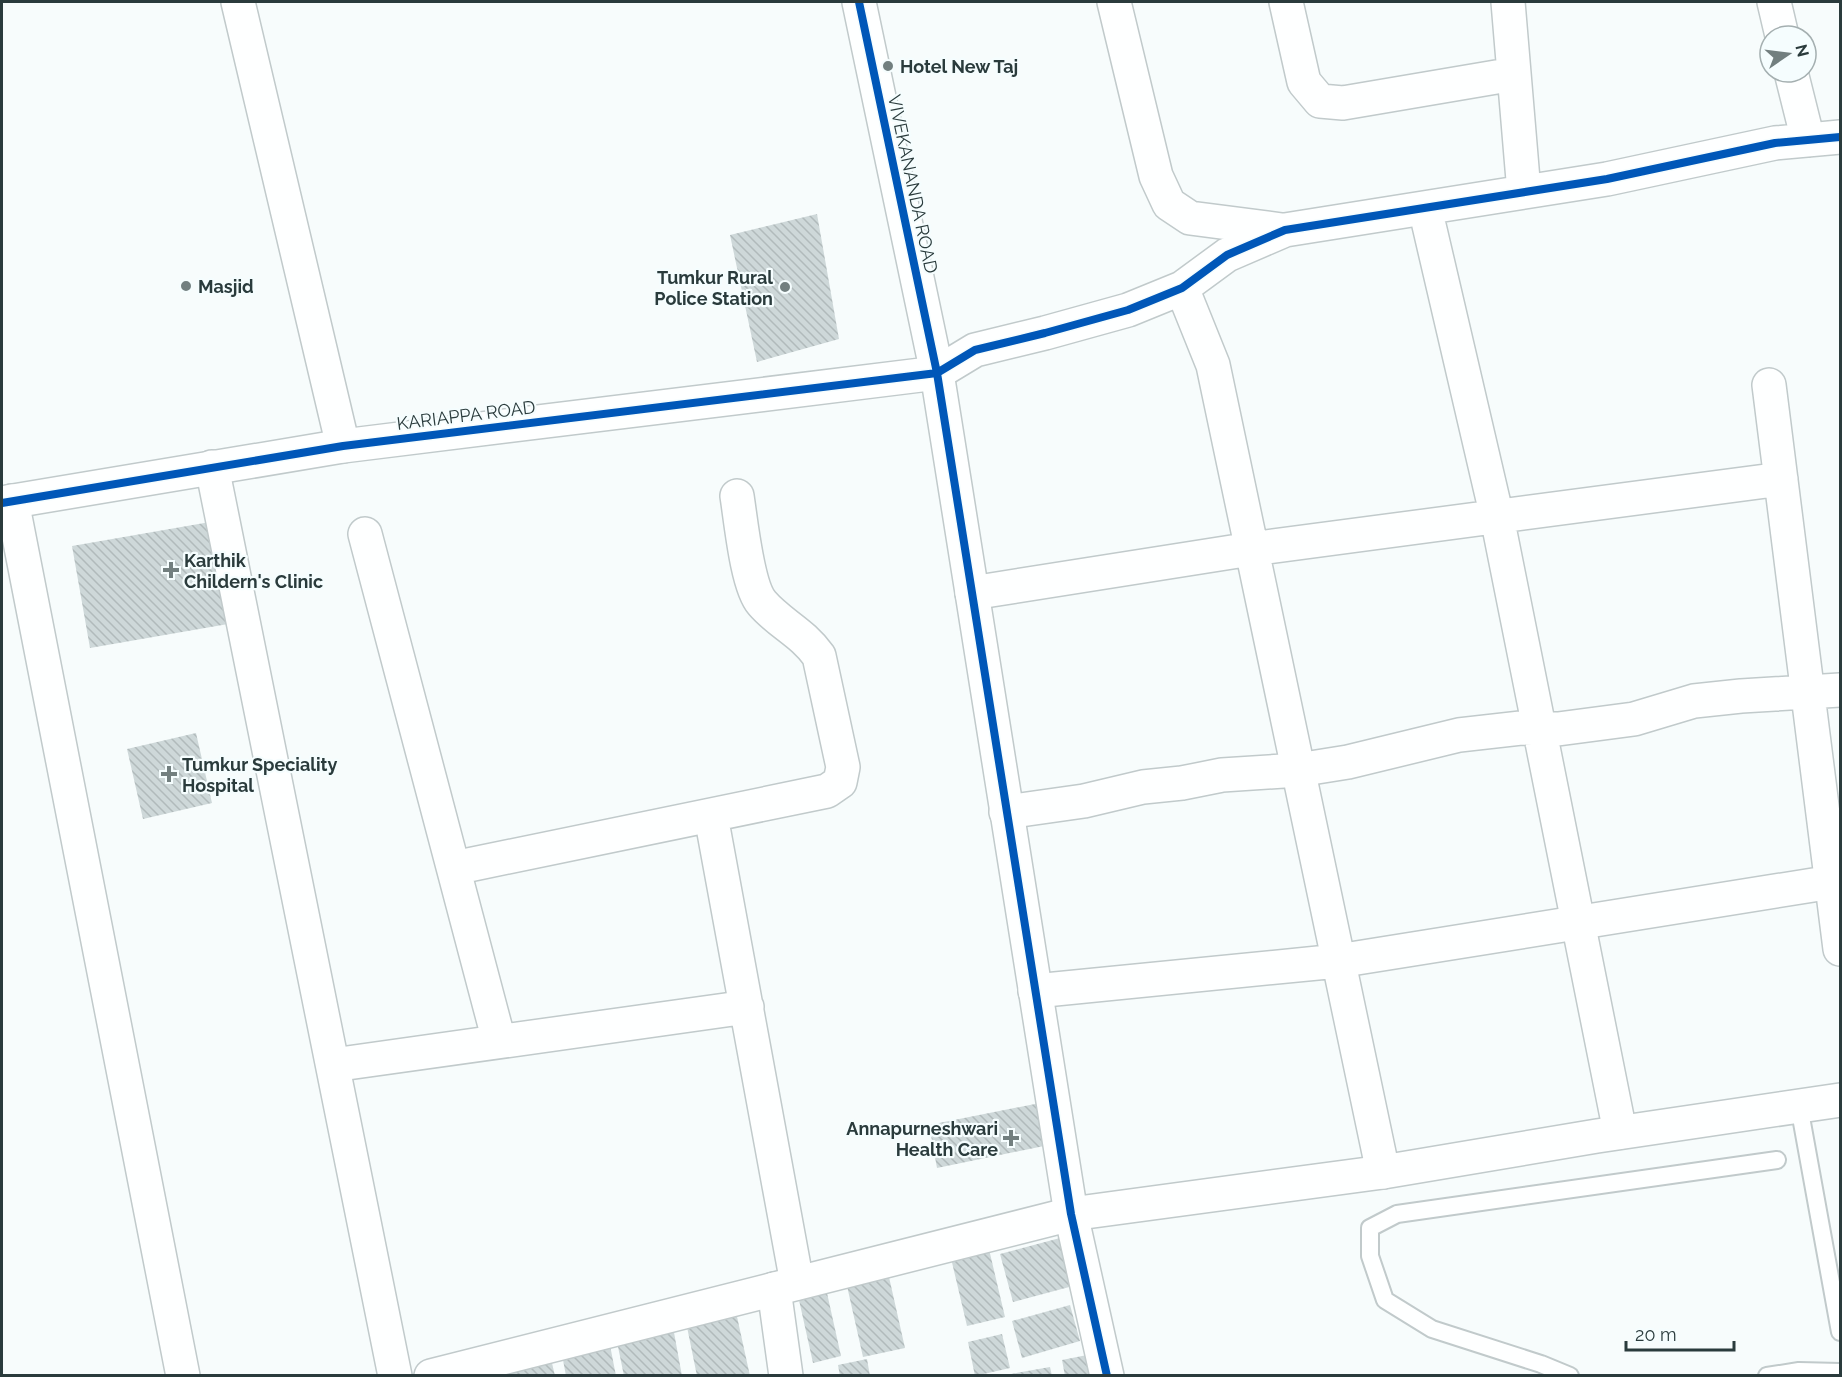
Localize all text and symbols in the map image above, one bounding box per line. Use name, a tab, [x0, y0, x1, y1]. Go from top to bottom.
north arrow	[1758, 24, 1818, 84]
text: N	[1791, 42, 1813, 59]
place label: Hotel New Taj	[900, 56, 1018, 77]
marker: Hotel New Taj	[881, 59, 895, 73]
street label: VIVEKANANDA ROAD	[884, 93, 942, 275]
place label: Tumkur Rural Police Station	[654, 267, 773, 309]
place label: Masjid	[198, 276, 254, 297]
marker: Masjid	[179, 279, 193, 293]
marker: Tumkur Rural Police Station	[778, 280, 792, 294]
street label: KARIAPPA ROAD	[395, 396, 537, 434]
place label: Karthik Childern's Clinic	[184, 550, 323, 592]
marker: Karthik Childern's Clinic	[162, 561, 180, 579]
place label: Tumkur Speciality Hospital	[182, 754, 337, 796]
marker: Tumkur Speciality Hospital	[160, 765, 178, 783]
place label: Annapurneshwari Health Care	[846, 1118, 998, 1160]
marker: Annapurneshwari Health Care	[1002, 1129, 1020, 1147]
scale bar	[1626, 1314, 1734, 1352]
text: 20 m	[1635, 1324, 1677, 1345]

